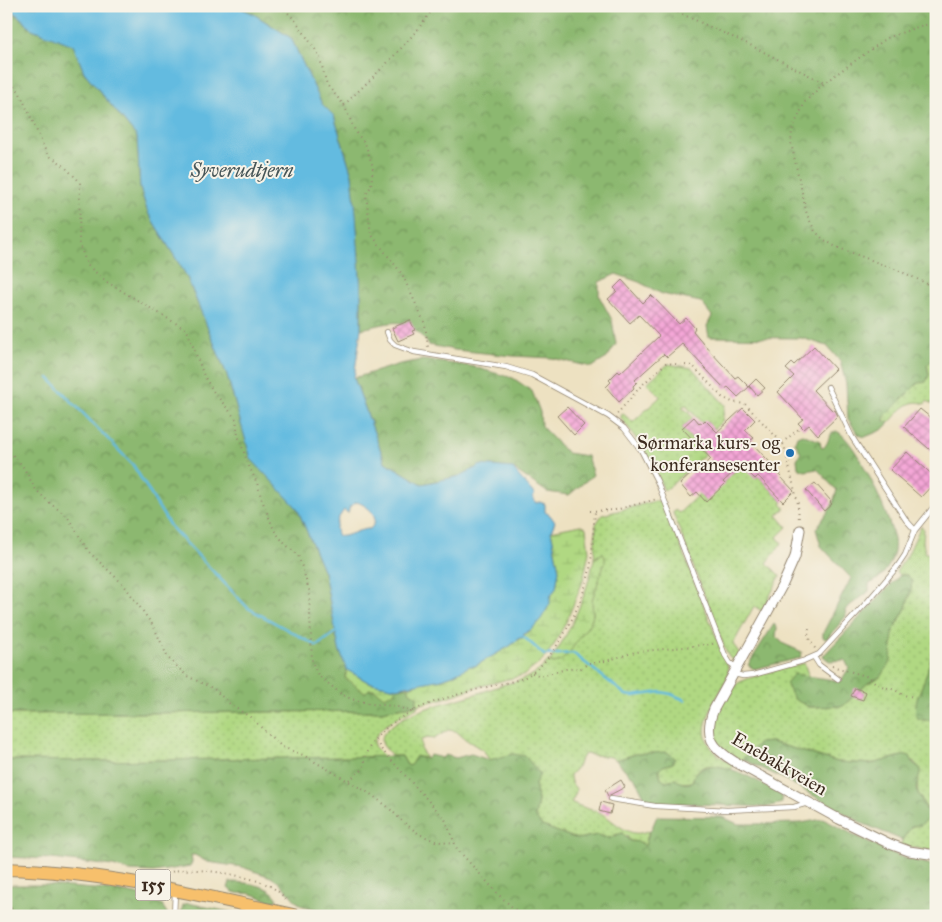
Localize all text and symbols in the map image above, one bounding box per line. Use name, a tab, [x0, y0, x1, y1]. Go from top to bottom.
water label: Syverudtjern	[189, 158, 294, 182]
place label: Sørmarka kurs- og konferansesenter	[637, 431, 781, 476]
marker: Sørmarka kurs- og konferansesenter	[784, 447, 796, 459]
street label: Enebakkveien	[728, 727, 832, 800]
road number: 155	[136, 870, 170, 900]

